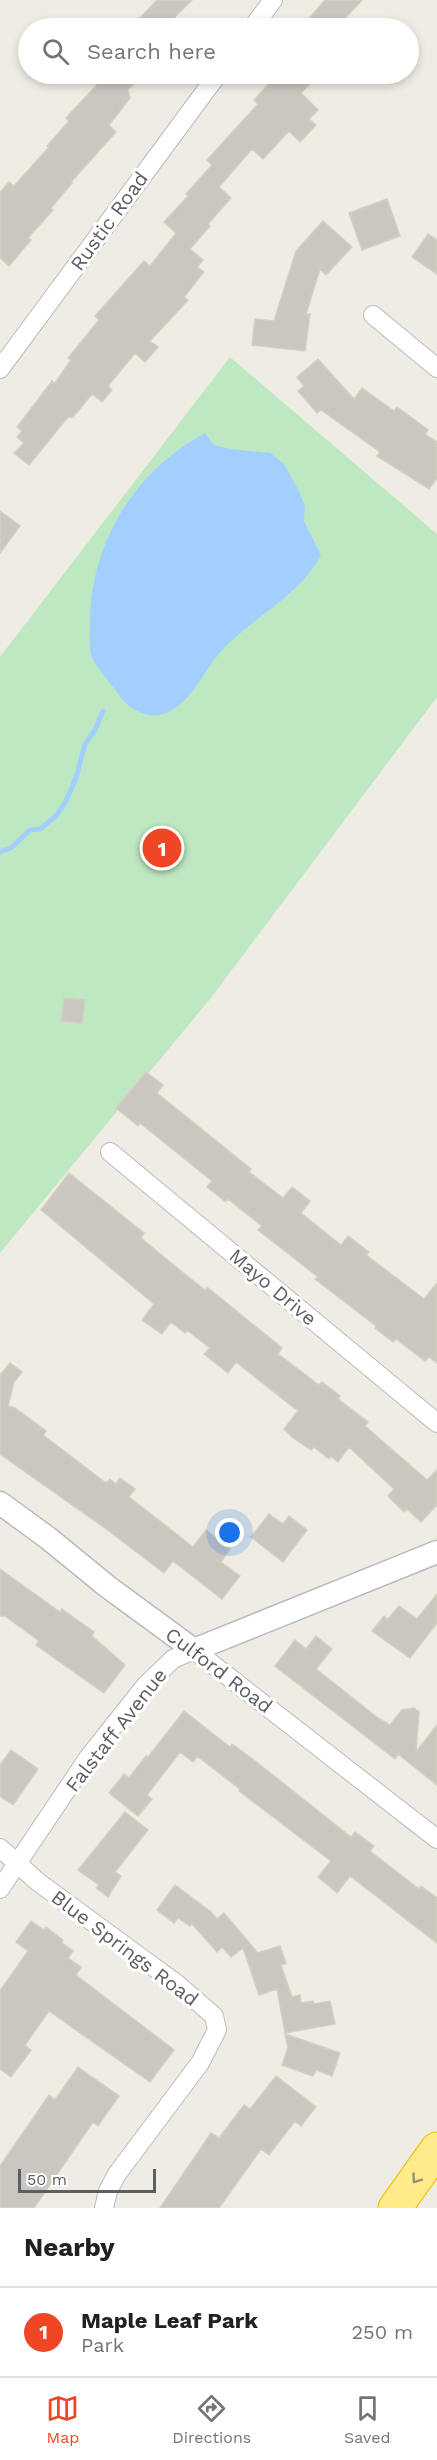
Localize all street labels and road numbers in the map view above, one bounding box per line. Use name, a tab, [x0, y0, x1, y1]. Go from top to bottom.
street label: Rustic Road	[65, 167, 153, 275]
street label: Mayo Drive	[224, 1244, 322, 1330]
street label: Culford Road	[161, 1622, 277, 1718]
street label: Falstaff Avenue	[60, 1663, 172, 1797]
street label: Blue Springs Road	[47, 1885, 203, 2011]

